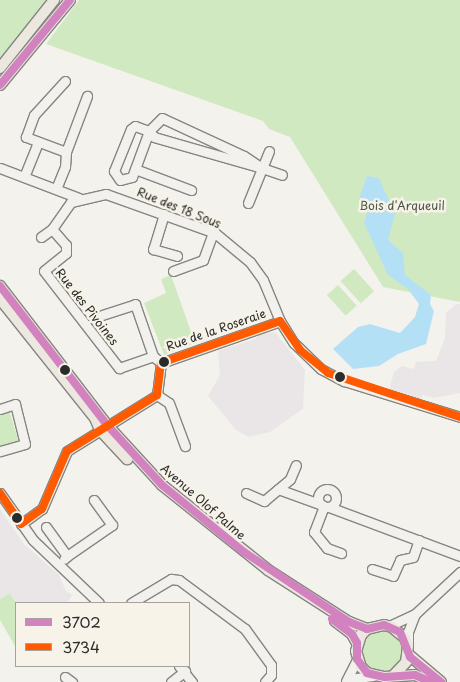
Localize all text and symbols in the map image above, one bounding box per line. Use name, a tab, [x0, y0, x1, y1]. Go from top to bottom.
street label: Rue des 18 Sous	[134, 184, 224, 232]
park label: Bois d'Arqueuil	[359, 199, 445, 213]
street label: Rue des Pivoines	[52, 265, 122, 349]
street label: Rue de la Roseraie	[163, 306, 269, 354]
unlabelled marker	[159, 357, 169, 367]
unlabelled marker	[60, 365, 70, 375]
unlabelled marker	[335, 372, 345, 382]
street label: Avenue Olof Palme	[158, 461, 248, 543]
unlabelled marker	[12, 513, 22, 523]
legend	[15, 602, 190, 667]
text: 3702	[62, 610, 101, 633]
text: 3734	[62, 635, 100, 658]

